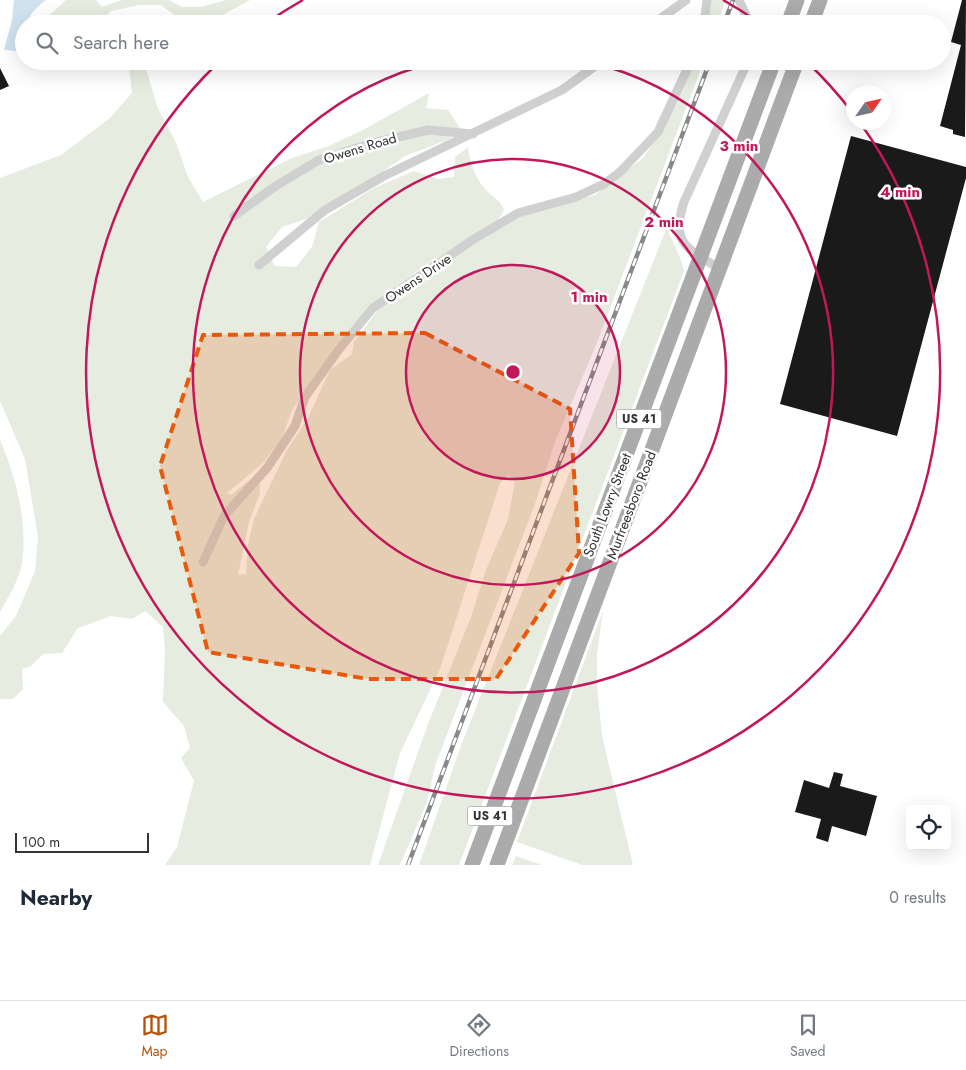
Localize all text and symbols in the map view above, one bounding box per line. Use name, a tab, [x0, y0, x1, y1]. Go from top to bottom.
search box	[15, 15, 951, 70]
icon: search	[33, 29, 61, 57]
text: Search here	[73, 29, 169, 56]
north arrow	[846, 85, 891, 130]
street label: Owens Road	[321, 127, 399, 169]
text: 3 min	[720, 135, 758, 157]
text: 4 min	[880, 181, 920, 203]
text: 2 min	[644, 211, 684, 233]
street label: Owens Drive	[381, 248, 455, 308]
text: 1 min	[570, 286, 608, 308]
centre of rings	[504, 363, 522, 381]
road number: US 41	[616, 409, 662, 428]
street label: Murfreesboro Road	[601, 448, 661, 562]
street label: South Lowry Street	[578, 450, 636, 560]
map controls	[906, 805, 951, 850]
button: locate	[906, 805, 951, 850]
road number: US 41	[468, 806, 512, 826]
scale bar	[15, 830, 149, 853]
text: 100 m	[22, 832, 60, 852]
text: Nearby	[20, 883, 92, 913]
text: 0 results	[889, 886, 946, 909]
tab: Map	[141, 1011, 169, 1061]
tab: Directions	[450, 1011, 509, 1061]
tab: Saved	[790, 1011, 825, 1061]

